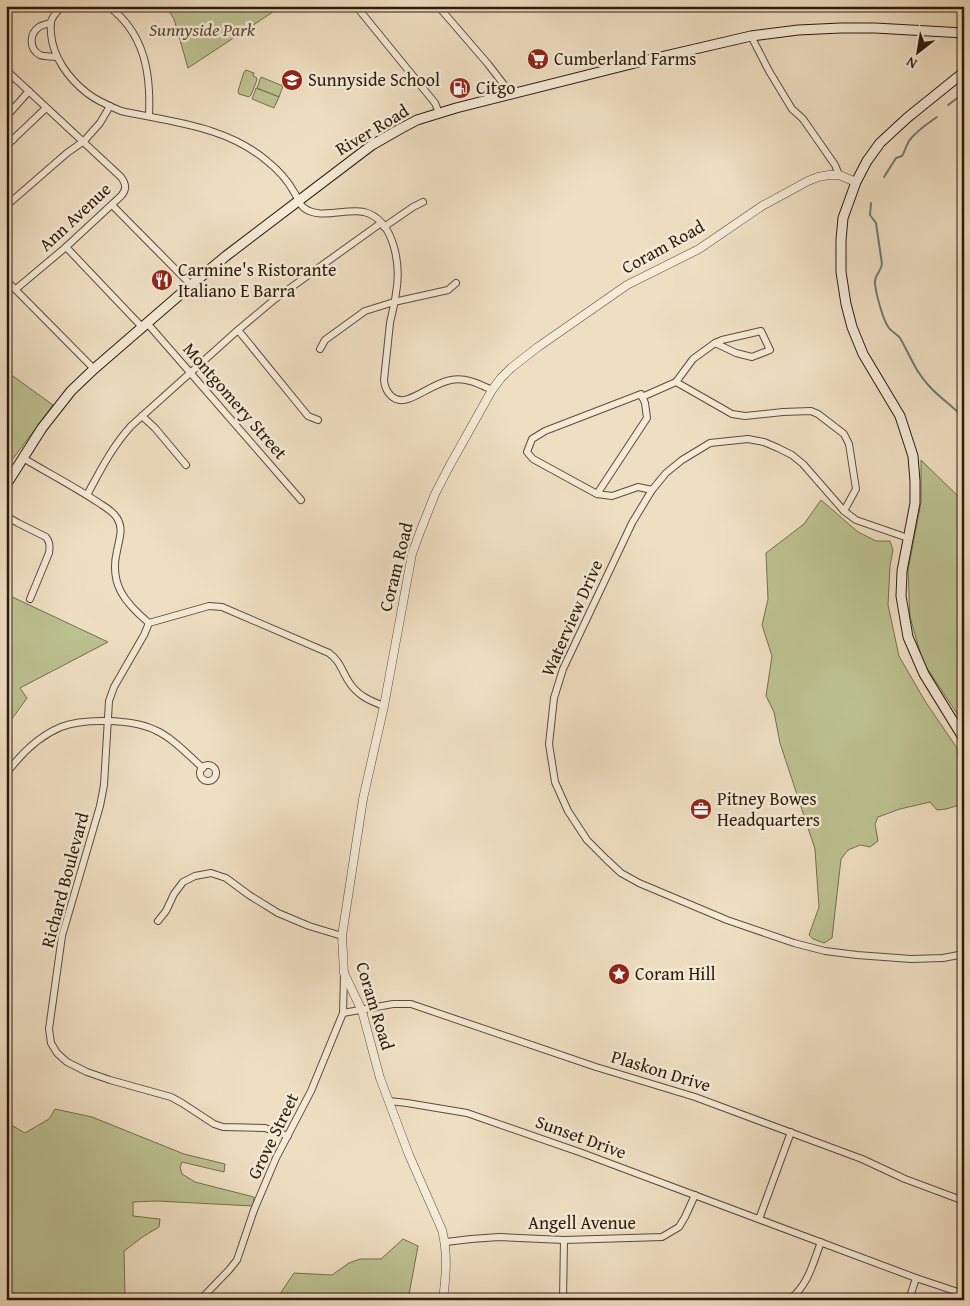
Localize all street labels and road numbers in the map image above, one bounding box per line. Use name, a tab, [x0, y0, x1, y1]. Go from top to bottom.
street label: River Road	[330, 97, 414, 162]
street label: Ann Avenue	[32, 176, 117, 257]
street label: Coram Road	[616, 212, 709, 280]
street label: Montgomery Street	[177, 336, 294, 466]
street label: Coram Road	[371, 519, 420, 614]
street label: Waterview Drive	[534, 555, 609, 680]
street label: Richard Boulevard	[33, 809, 96, 951]
street label: Coram Road	[349, 958, 402, 1054]
street label: Plaskon Drive	[608, 1043, 714, 1098]
street label: Grove Street	[240, 1087, 305, 1184]
street label: Sunset Drive	[532, 1108, 630, 1165]
street label: Angell Avenue	[528, 1209, 636, 1236]

